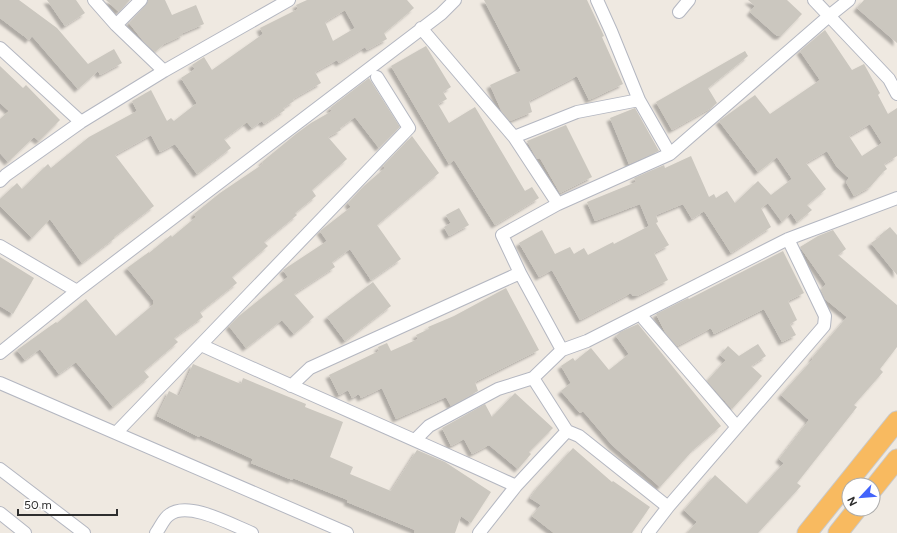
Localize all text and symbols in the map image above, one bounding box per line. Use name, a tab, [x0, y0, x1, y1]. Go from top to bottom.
north arrow	[841, 477, 881, 517]
scale bar	[18, 491, 117, 517]
text: N	[845, 494, 860, 508]
text: 50 m	[24, 498, 52, 512]

